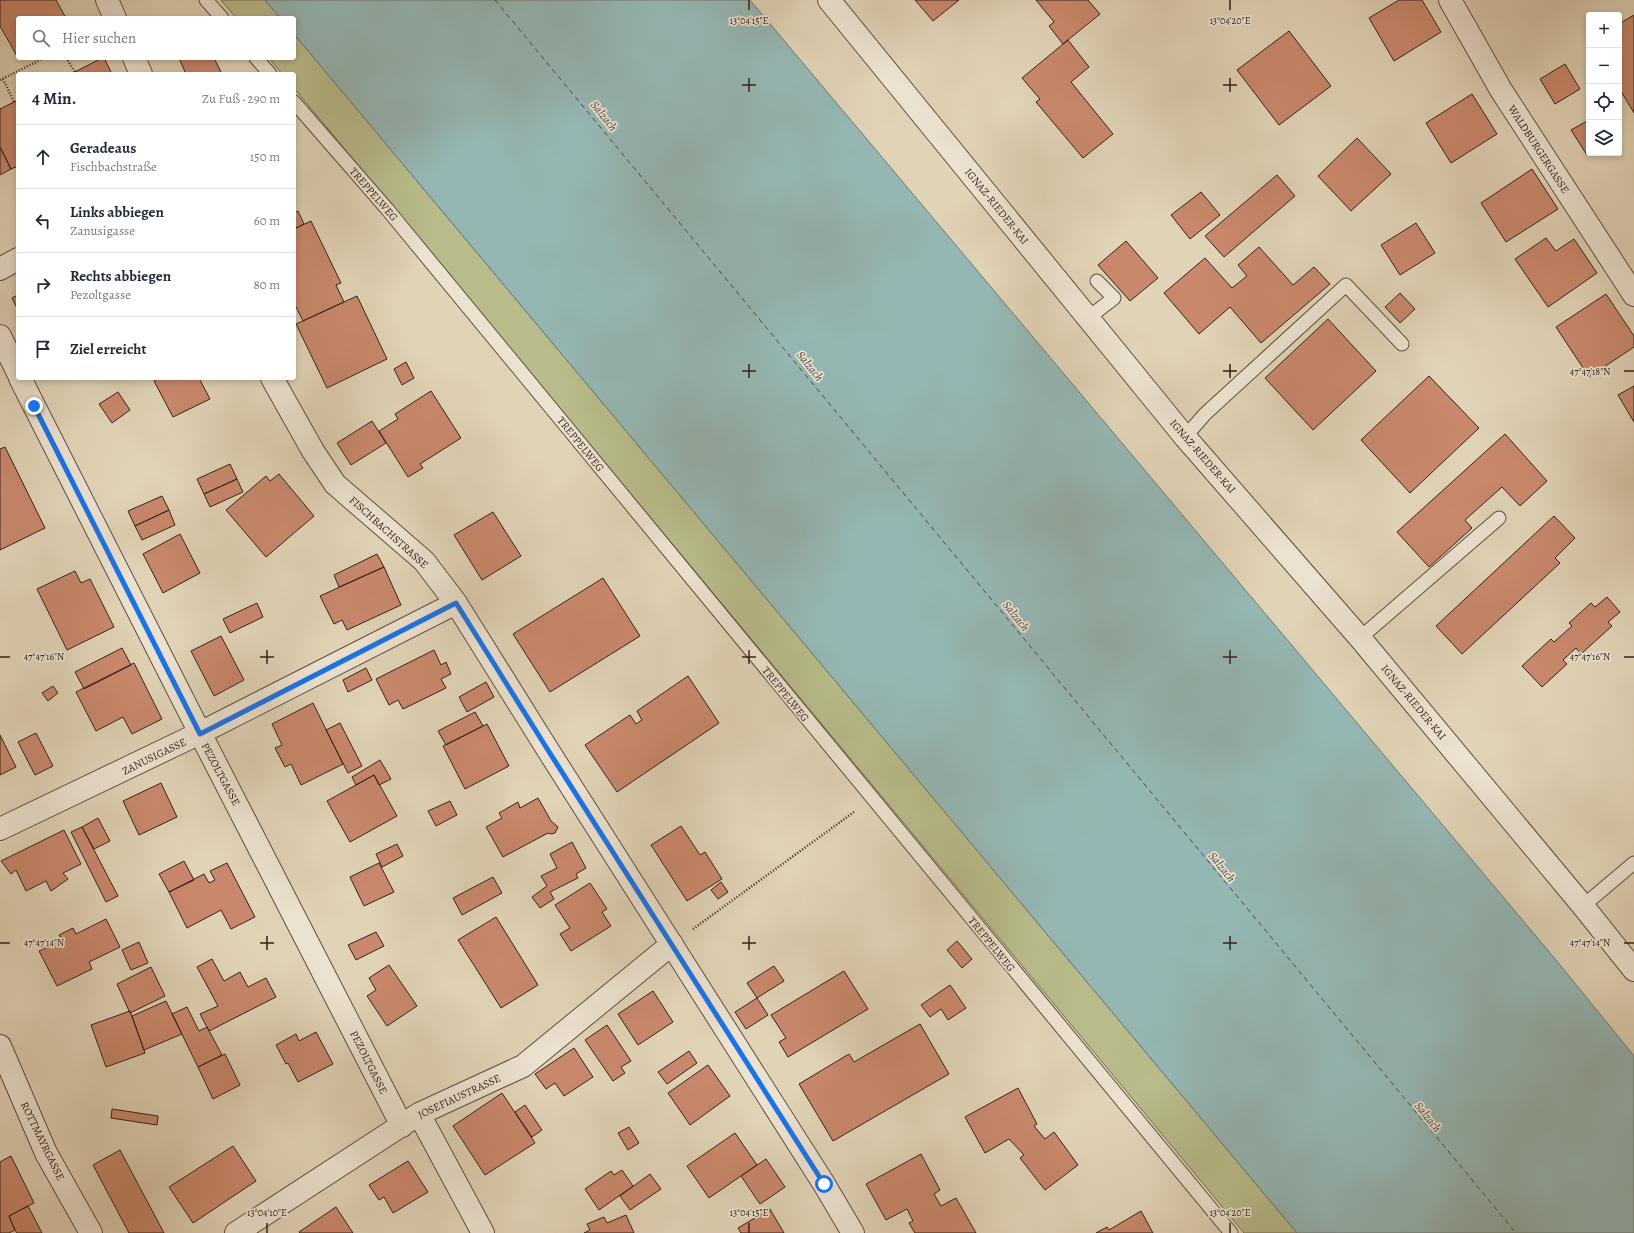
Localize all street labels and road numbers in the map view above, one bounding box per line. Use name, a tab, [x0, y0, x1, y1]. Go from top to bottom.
street label: WALDBURGERGASSE	[1504, 101, 1573, 196]
street label: TREPPELWEG	[346, 164, 401, 224]
street label: IGNAZ-RIEDER-KAI	[961, 165, 1032, 248]
street label: TREPPELWEG	[554, 414, 607, 475]
street label: IGNAZ-RIEDER-KAI	[1166, 416, 1239, 497]
street label: FISCHBACHSTRASSE	[346, 493, 432, 572]
street label: IGNAZ-RIEDER-KAI	[1378, 662, 1450, 743]
street label: TREPPELWEG	[759, 664, 812, 725]
street label: ZANUSIGASSE	[120, 734, 189, 778]
street label: PEZOLTGASSE	[198, 740, 243, 808]
street label: TREPPELWEG	[965, 914, 1018, 975]
street label: PEZOLTGASSE	[346, 1028, 391, 1097]
street label: JOSEFIAUSTRASSE	[415, 1071, 503, 1122]
street label: ROTTMAYRGASSE	[17, 1099, 68, 1183]

